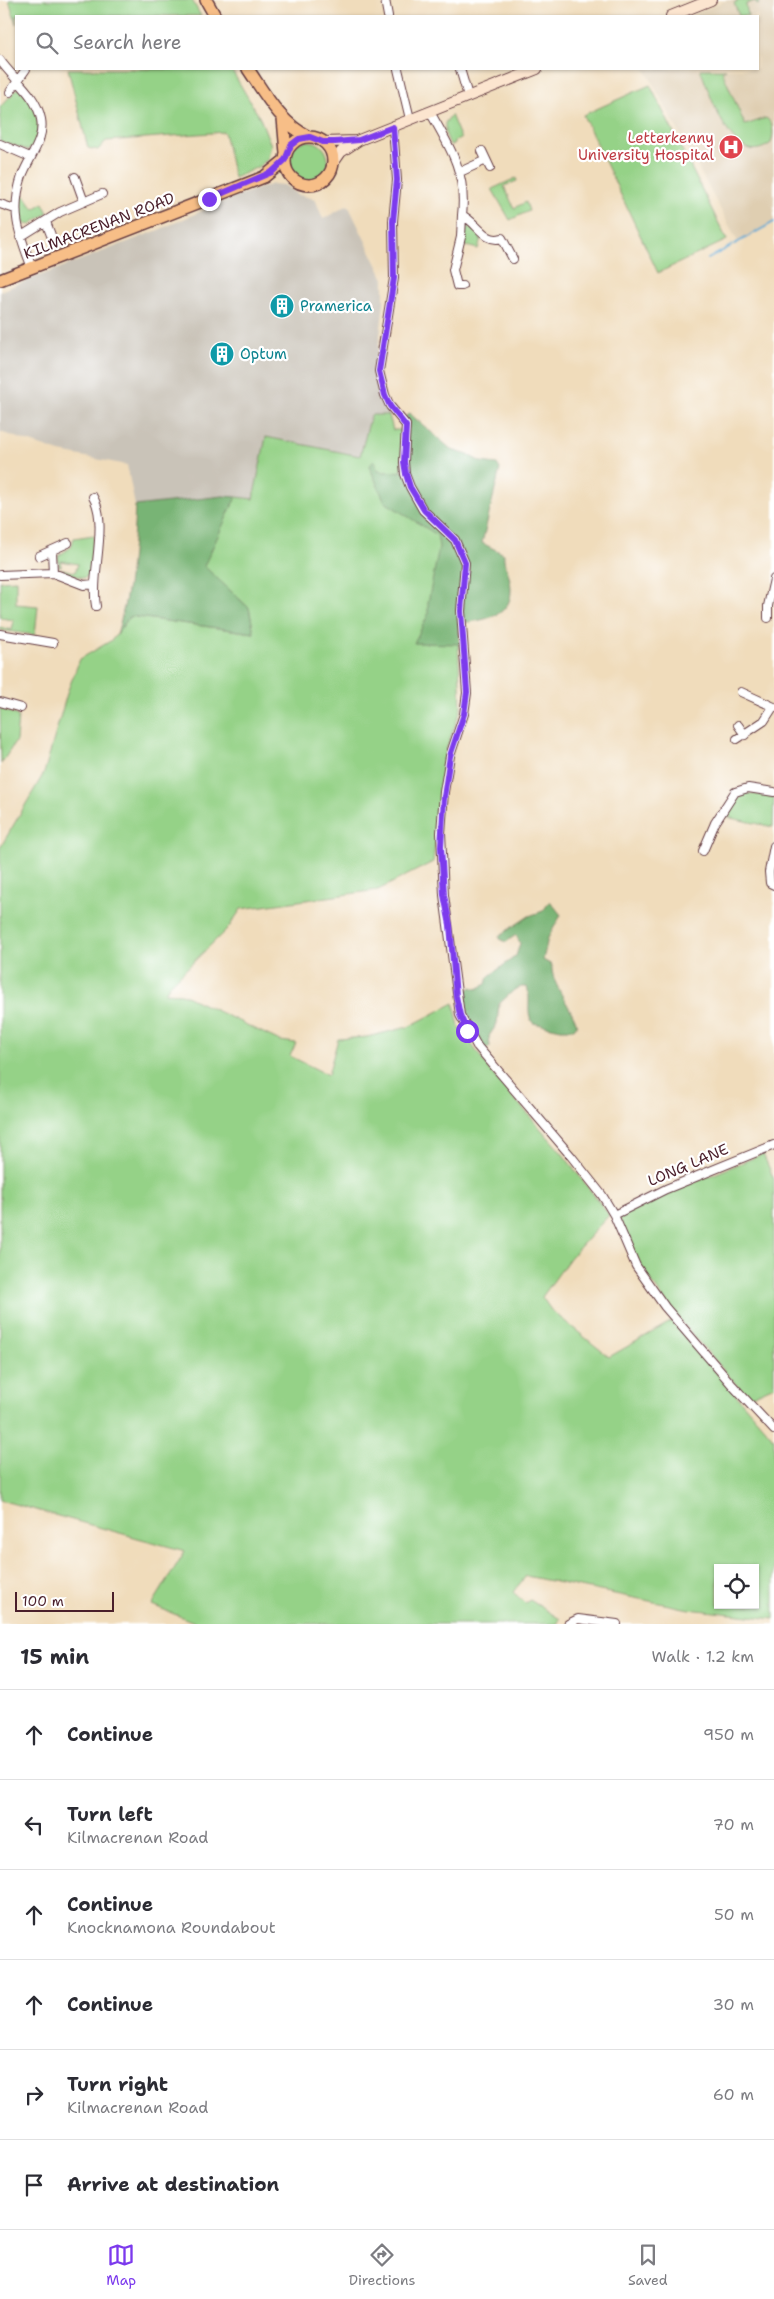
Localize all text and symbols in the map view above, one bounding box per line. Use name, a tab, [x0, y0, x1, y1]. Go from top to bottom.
search box	[15, 15, 759, 70]
icon: search	[33, 29, 61, 57]
text: Search here	[73, 30, 182, 55]
place label: Letterkenny University Hospital	[578, 128, 714, 165]
hospital icon: Letterkenny University Hospital	[718, 134, 744, 160]
street label: KILMACRENAN ROAD	[21, 188, 177, 264]
route end	[198, 188, 221, 211]
building icon: Pramerica	[269, 293, 295, 319]
place label: Pramerica	[300, 296, 373, 316]
building icon: Optum	[209, 341, 235, 367]
place label: Optum	[240, 344, 287, 364]
route start	[456, 1020, 479, 1043]
street label: LONG LANE	[645, 1139, 731, 1191]
map controls	[714, 1564, 759, 1609]
button: locate	[714, 1564, 759, 1609]
scale bar	[15, 1589, 114, 1612]
text: 100 m	[22, 1592, 64, 1610]
text: 15 min	[20, 1643, 89, 1671]
text: Walk · 1.2 km	[652, 1646, 754, 1667]
icon: ahead	[20, 1721, 48, 1749]
text: Continue	[67, 1722, 153, 1747]
text: 950 m	[703, 1724, 754, 1745]
text: Turn left	[67, 1802, 153, 1827]
icon: left	[20, 1811, 48, 1839]
text: 70 m	[713, 1814, 754, 1835]
text: Kilmacrenan Road	[67, 1827, 208, 1848]
text: Continue	[67, 1892, 153, 1917]
icon: ahead	[20, 1901, 48, 1929]
text: 50 m	[714, 1904, 754, 1925]
text: Knocknamona Roundabout	[67, 1917, 276, 1938]
icon: ahead	[20, 1991, 48, 2019]
text: Continue	[67, 1992, 153, 2017]
text: 30 m	[713, 1994, 754, 2015]
text: Turn right	[67, 2072, 168, 2097]
icon: right	[20, 2081, 48, 2109]
text: 60 m	[713, 2084, 754, 2105]
text: Kilmacrenan Road	[67, 2097, 208, 2118]
icon: arrive	[20, 2171, 48, 2199]
text: Arrive at destination	[67, 2172, 279, 2197]
tab: Map	[106, 2241, 136, 2289]
tab: Directions	[349, 2241, 416, 2289]
tab: Saved	[628, 2241, 668, 2289]

